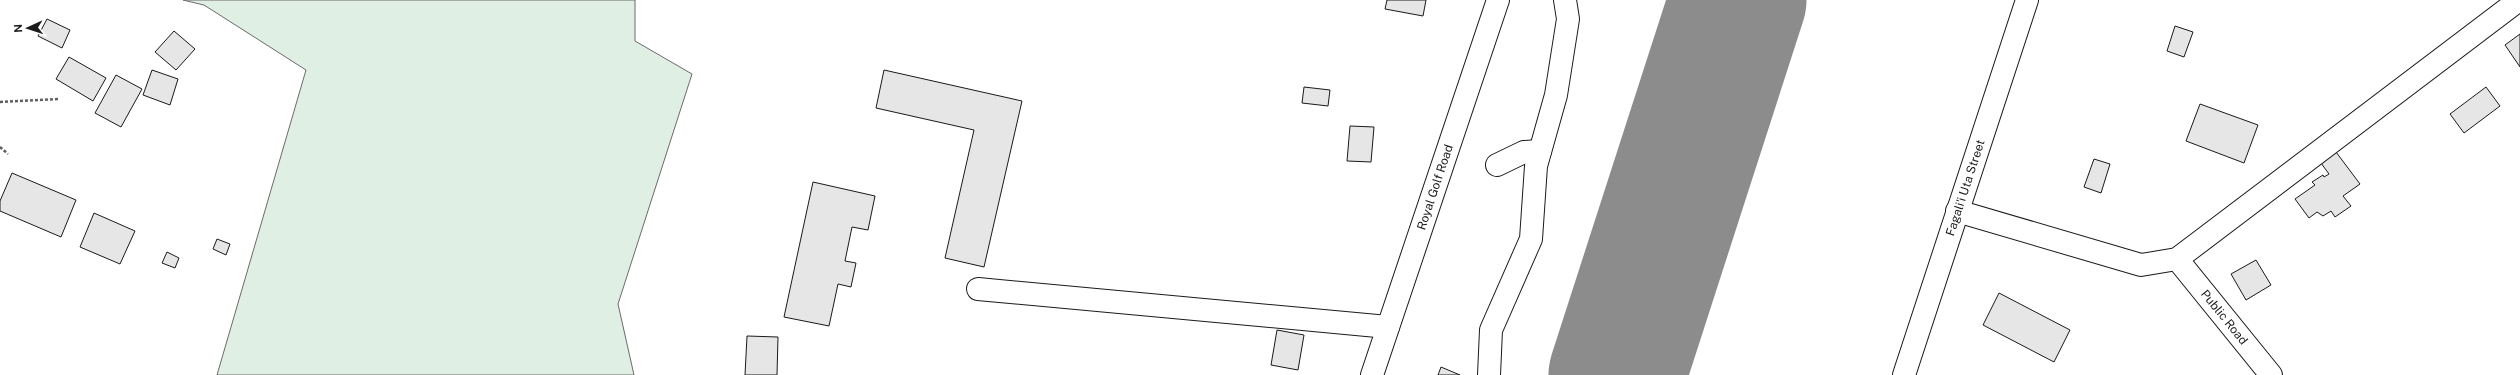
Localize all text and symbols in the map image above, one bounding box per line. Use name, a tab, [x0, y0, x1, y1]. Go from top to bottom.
north arrow	[8, 8, 48, 48]
text: N	[12, 24, 24, 33]
street label: Fagali'i Uta Street	[1943, 138, 1988, 238]
street label: Royal Golf Road	[1414, 143, 1456, 232]
street label: Public Road	[2198, 287, 2251, 347]

